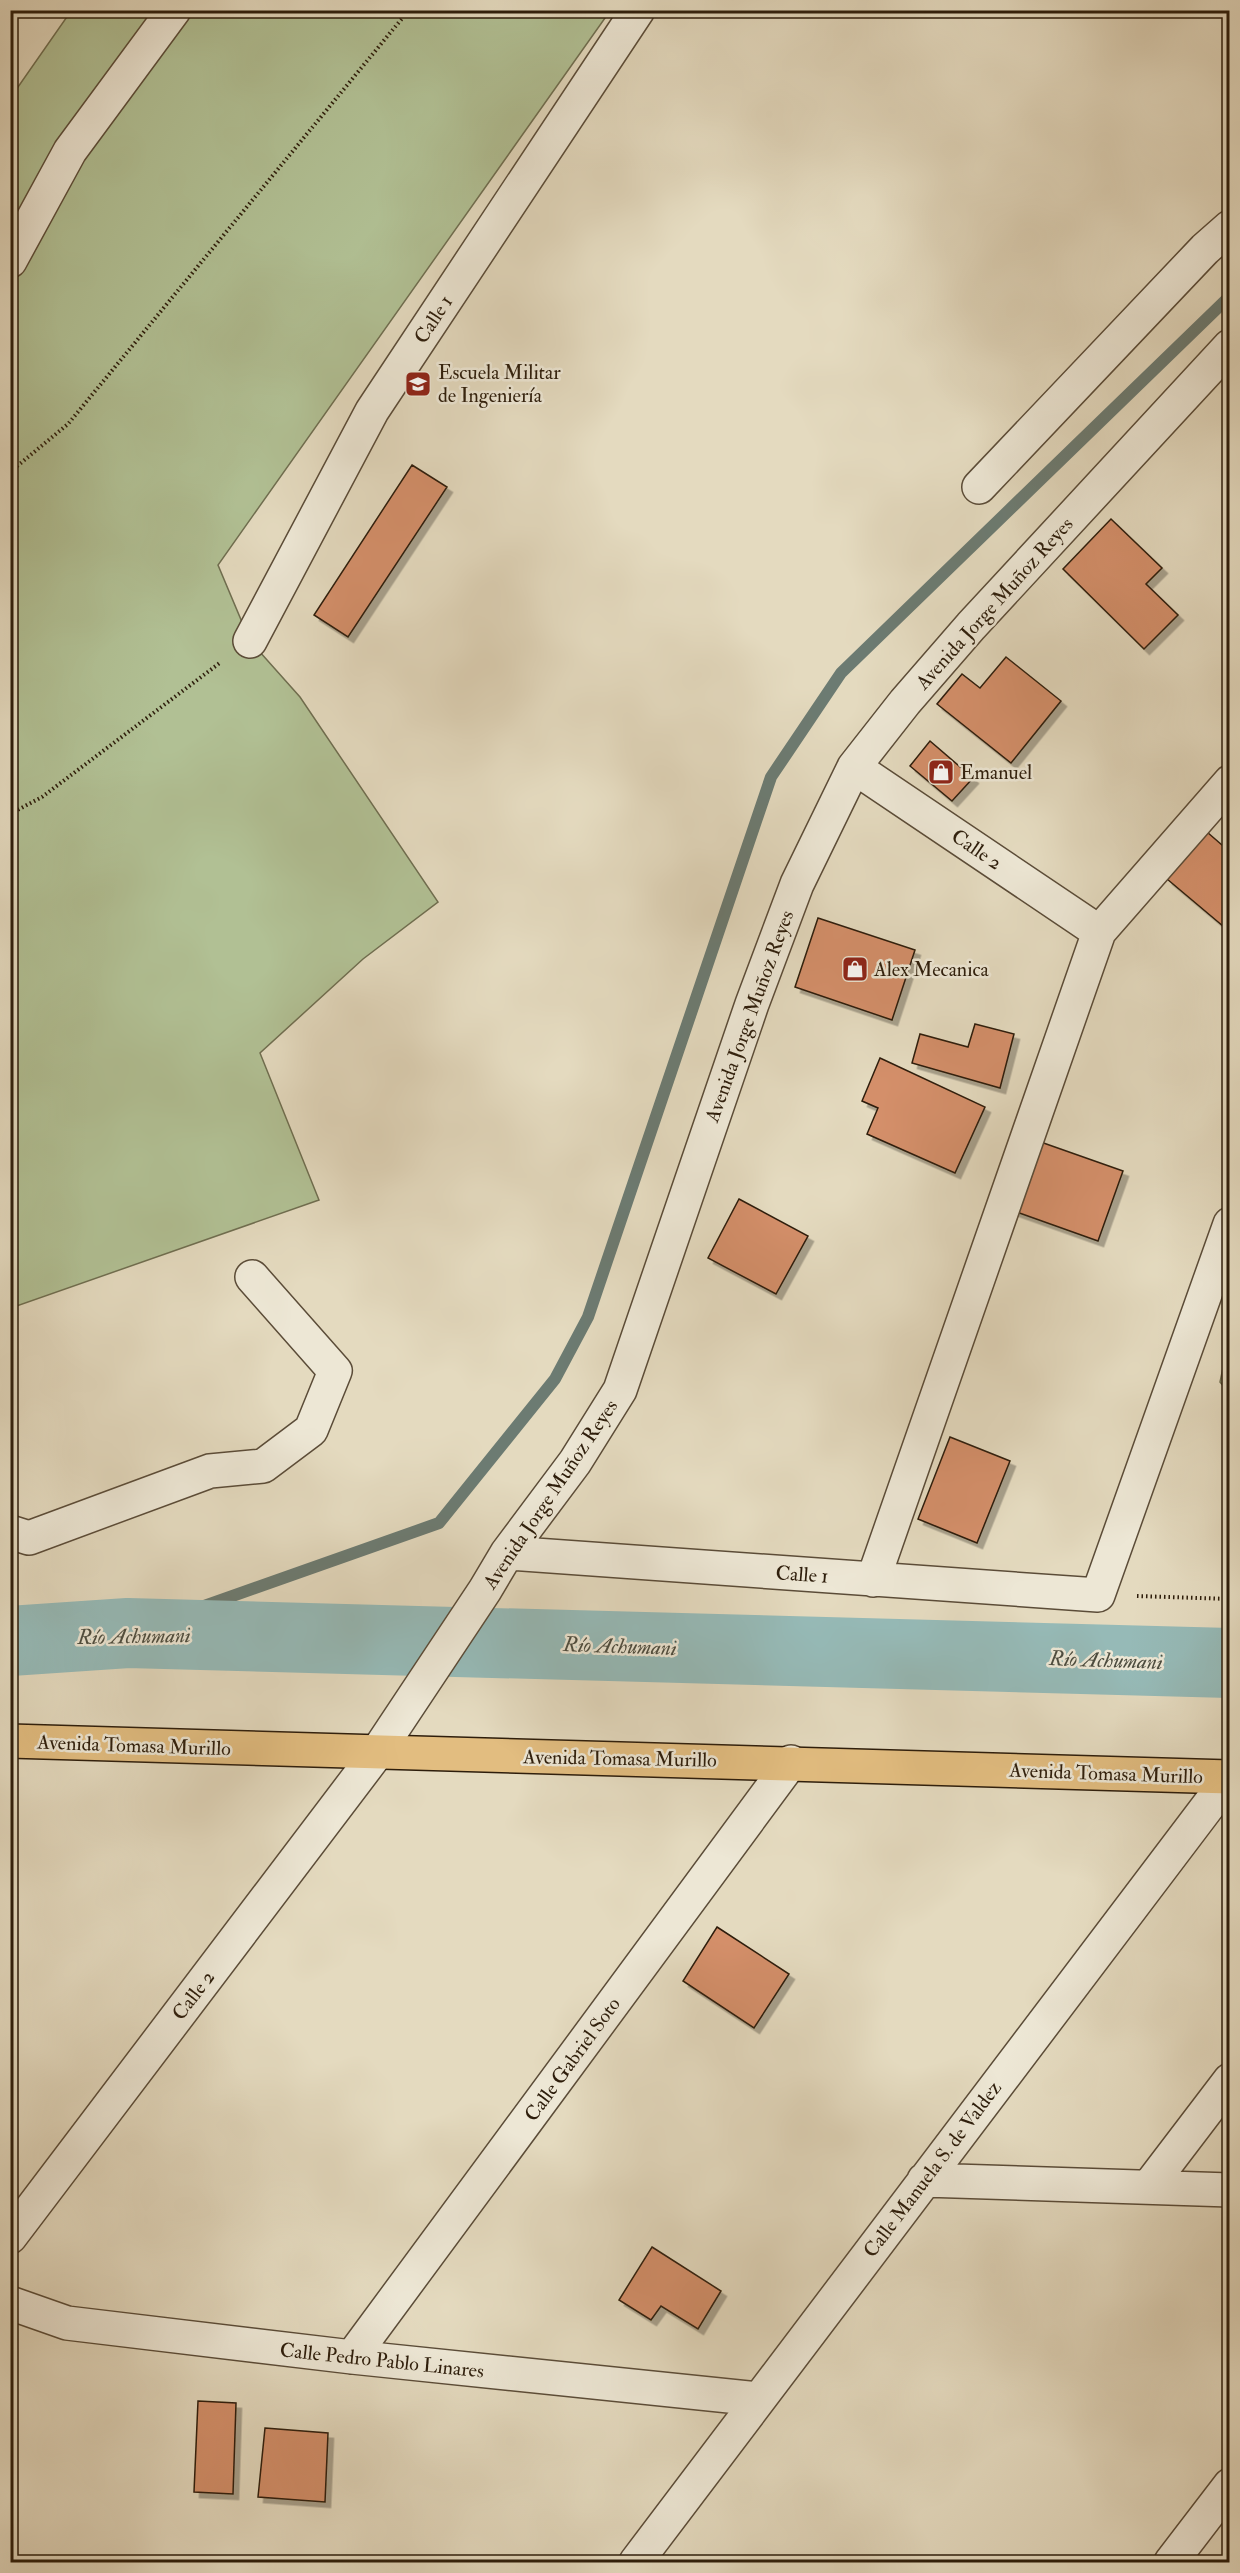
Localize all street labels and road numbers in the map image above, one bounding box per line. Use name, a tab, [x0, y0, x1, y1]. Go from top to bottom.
street label: Calle 1	[409, 290, 458, 348]
street label: Avenida Jorge Muñoz Reyes	[910, 512, 1079, 695]
street label: Calle 2	[947, 823, 1007, 875]
street label: Avenida Jorge Muñoz Reyes	[699, 907, 799, 1126]
street label: Avenida Jorge Muñoz Reyes	[477, 1395, 623, 1595]
street label: Calle 1	[775, 1560, 829, 1589]
street label: Avenida Tomasa Murillo	[36, 1730, 231, 1761]
street label: Avenida Tomasa Murillo	[522, 1744, 717, 1773]
street label: Avenida Tomasa Murillo	[1008, 1758, 1203, 1789]
street label: Calle 2	[167, 1966, 220, 2025]
street label: Calle Gabriel Soto	[519, 1992, 626, 2126]
street label: Calle Manuela S. de Valdez	[858, 2076, 1007, 2262]
street label: Calle Pedro Pablo Linares	[279, 2337, 485, 2384]

